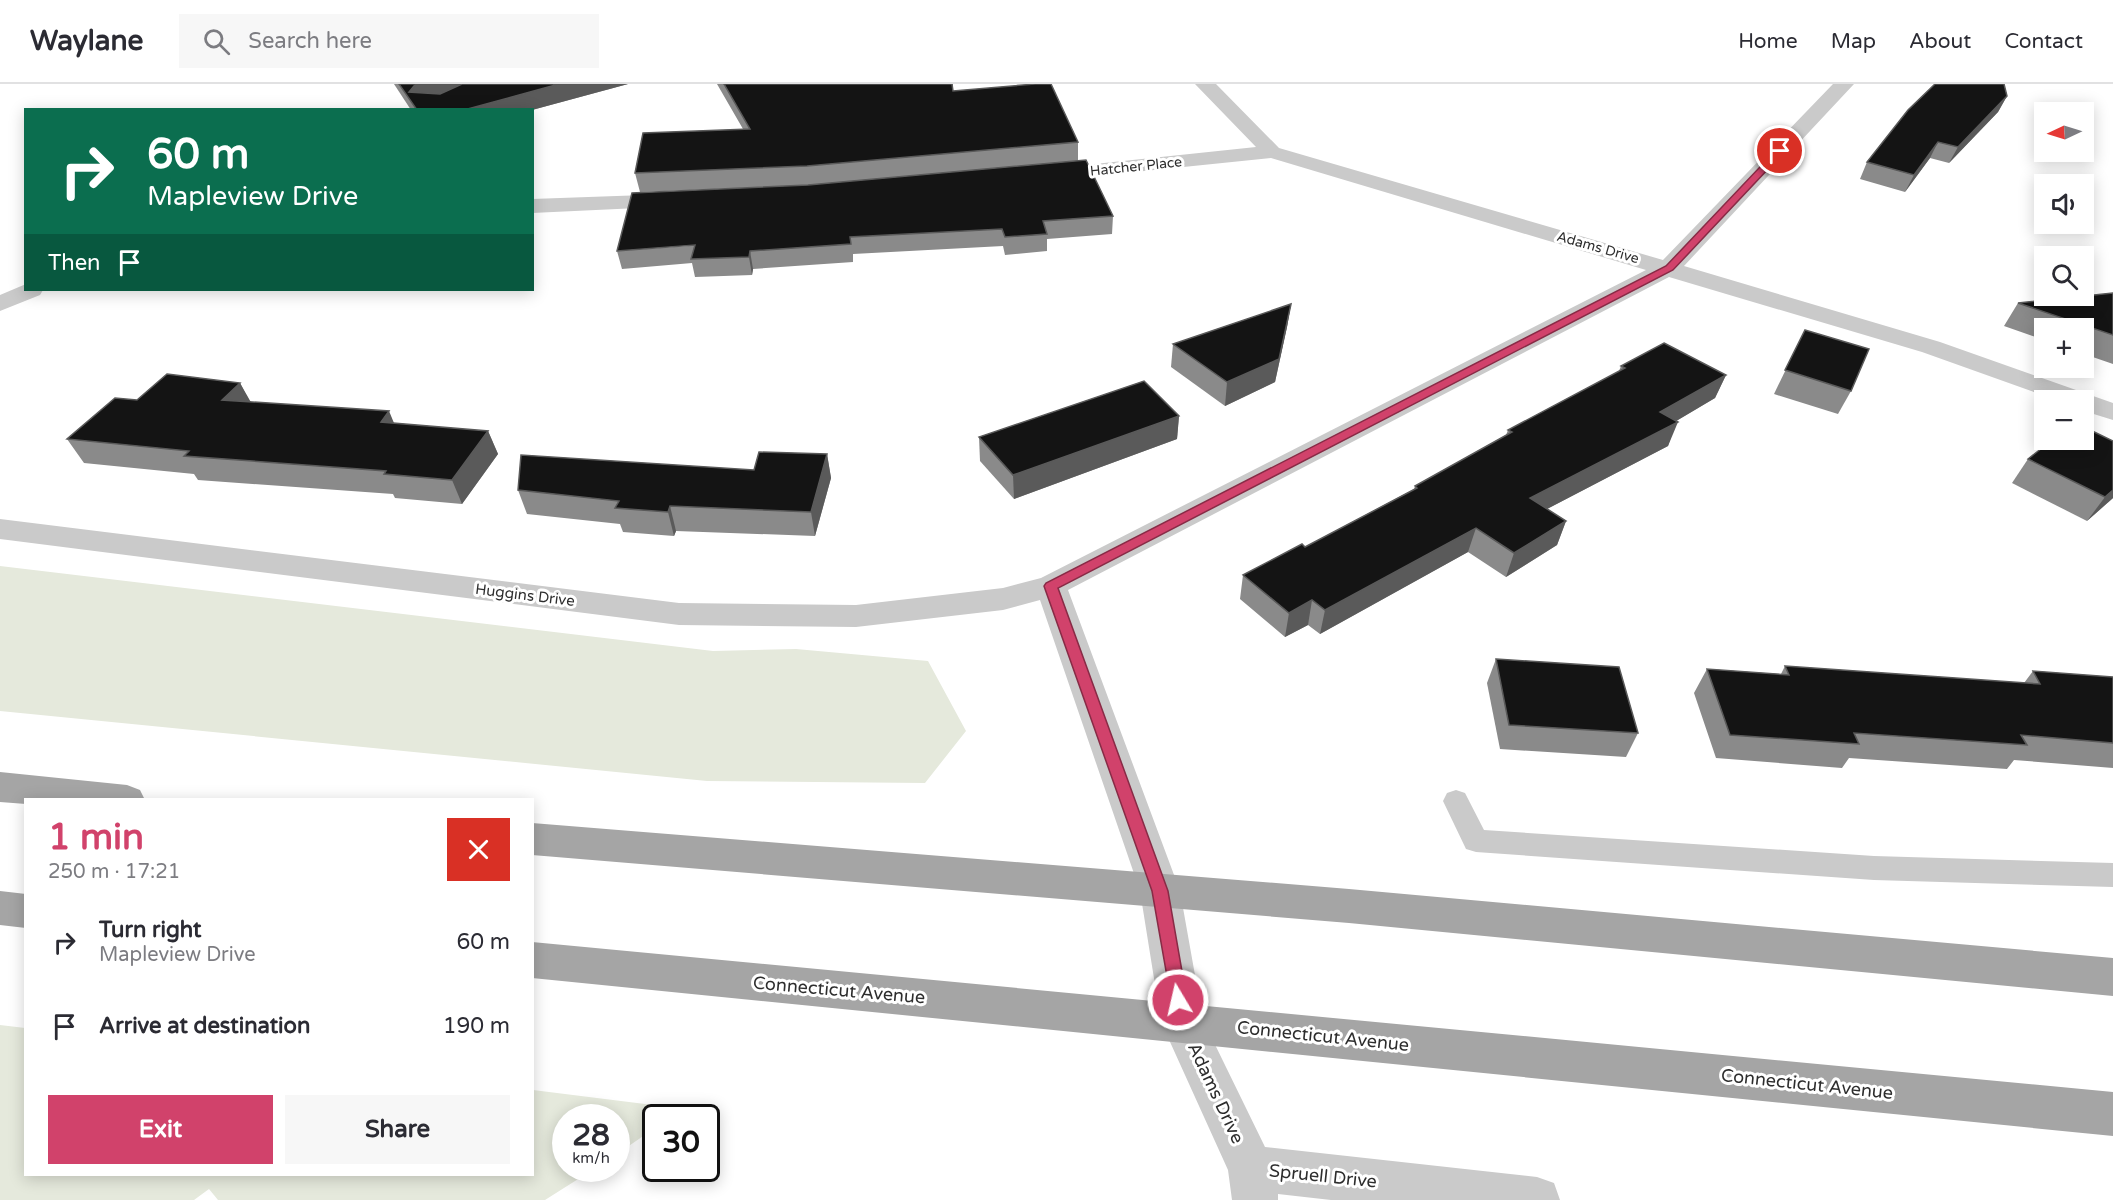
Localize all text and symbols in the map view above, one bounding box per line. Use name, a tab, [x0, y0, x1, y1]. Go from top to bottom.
search box	[179, 14, 599, 68]
text: Waylane	[30, 24, 143, 58]
icon: search	[200, 25, 233, 58]
text: Search here	[248, 28, 372, 54]
text: Home	[1738, 29, 1798, 54]
text: Map	[1831, 29, 1876, 54]
text: About	[1909, 29, 1971, 54]
text: Contact	[2004, 29, 2083, 54]
north arrow	[2034, 102, 2094, 162]
map controls	[2034, 102, 2094, 450]
pin	[1754, 125, 1805, 176]
text: 60 m	[147, 129, 249, 180]
icon: right	[48, 132, 126, 210]
icon: arrive	[1763, 134, 1796, 167]
street label: Hatcher Place	[1089, 153, 1183, 180]
button: sound	[2034, 174, 2094, 234]
text: Mapleview Drive	[147, 180, 358, 213]
street label: Adams Drive	[1555, 228, 1641, 267]
icon: arrive	[113, 246, 146, 279]
button: search	[2034, 246, 2094, 306]
text: Then	[48, 250, 101, 276]
button: +	[2034, 318, 2094, 378]
button: −	[2034, 390, 2094, 450]
street label: Huggins Drive	[474, 580, 576, 610]
text: 1 min	[48, 816, 144, 859]
button: close	[447, 818, 510, 881]
text: 250 m · 17:21	[48, 860, 180, 884]
text: Turn right	[99, 917, 201, 943]
icon: right	[48, 926, 81, 959]
text: 60 m	[456, 929, 510, 955]
text: Mapleview Drive	[99, 943, 255, 967]
position arrow	[1146, 968, 1210, 1032]
street label: Connecticut Avenue	[752, 972, 926, 1008]
icon: arrive	[48, 1010, 81, 1043]
text: Arrive at destination	[99, 1013, 310, 1039]
text: 190 m	[443, 1013, 510, 1039]
street label: Connecticut Avenue	[1236, 1016, 1410, 1056]
street label: Adams Drive	[1183, 1039, 1249, 1147]
street label: Connecticut Avenue	[1720, 1064, 1894, 1104]
button: Exit	[48, 1095, 273, 1164]
button: Share	[285, 1095, 510, 1164]
speed limit sign: 30	[642, 1104, 720, 1182]
text: 28	[572, 1117, 610, 1154]
text: km/h	[572, 1149, 610, 1167]
street label: Spruell Drive	[1268, 1159, 1378, 1193]

